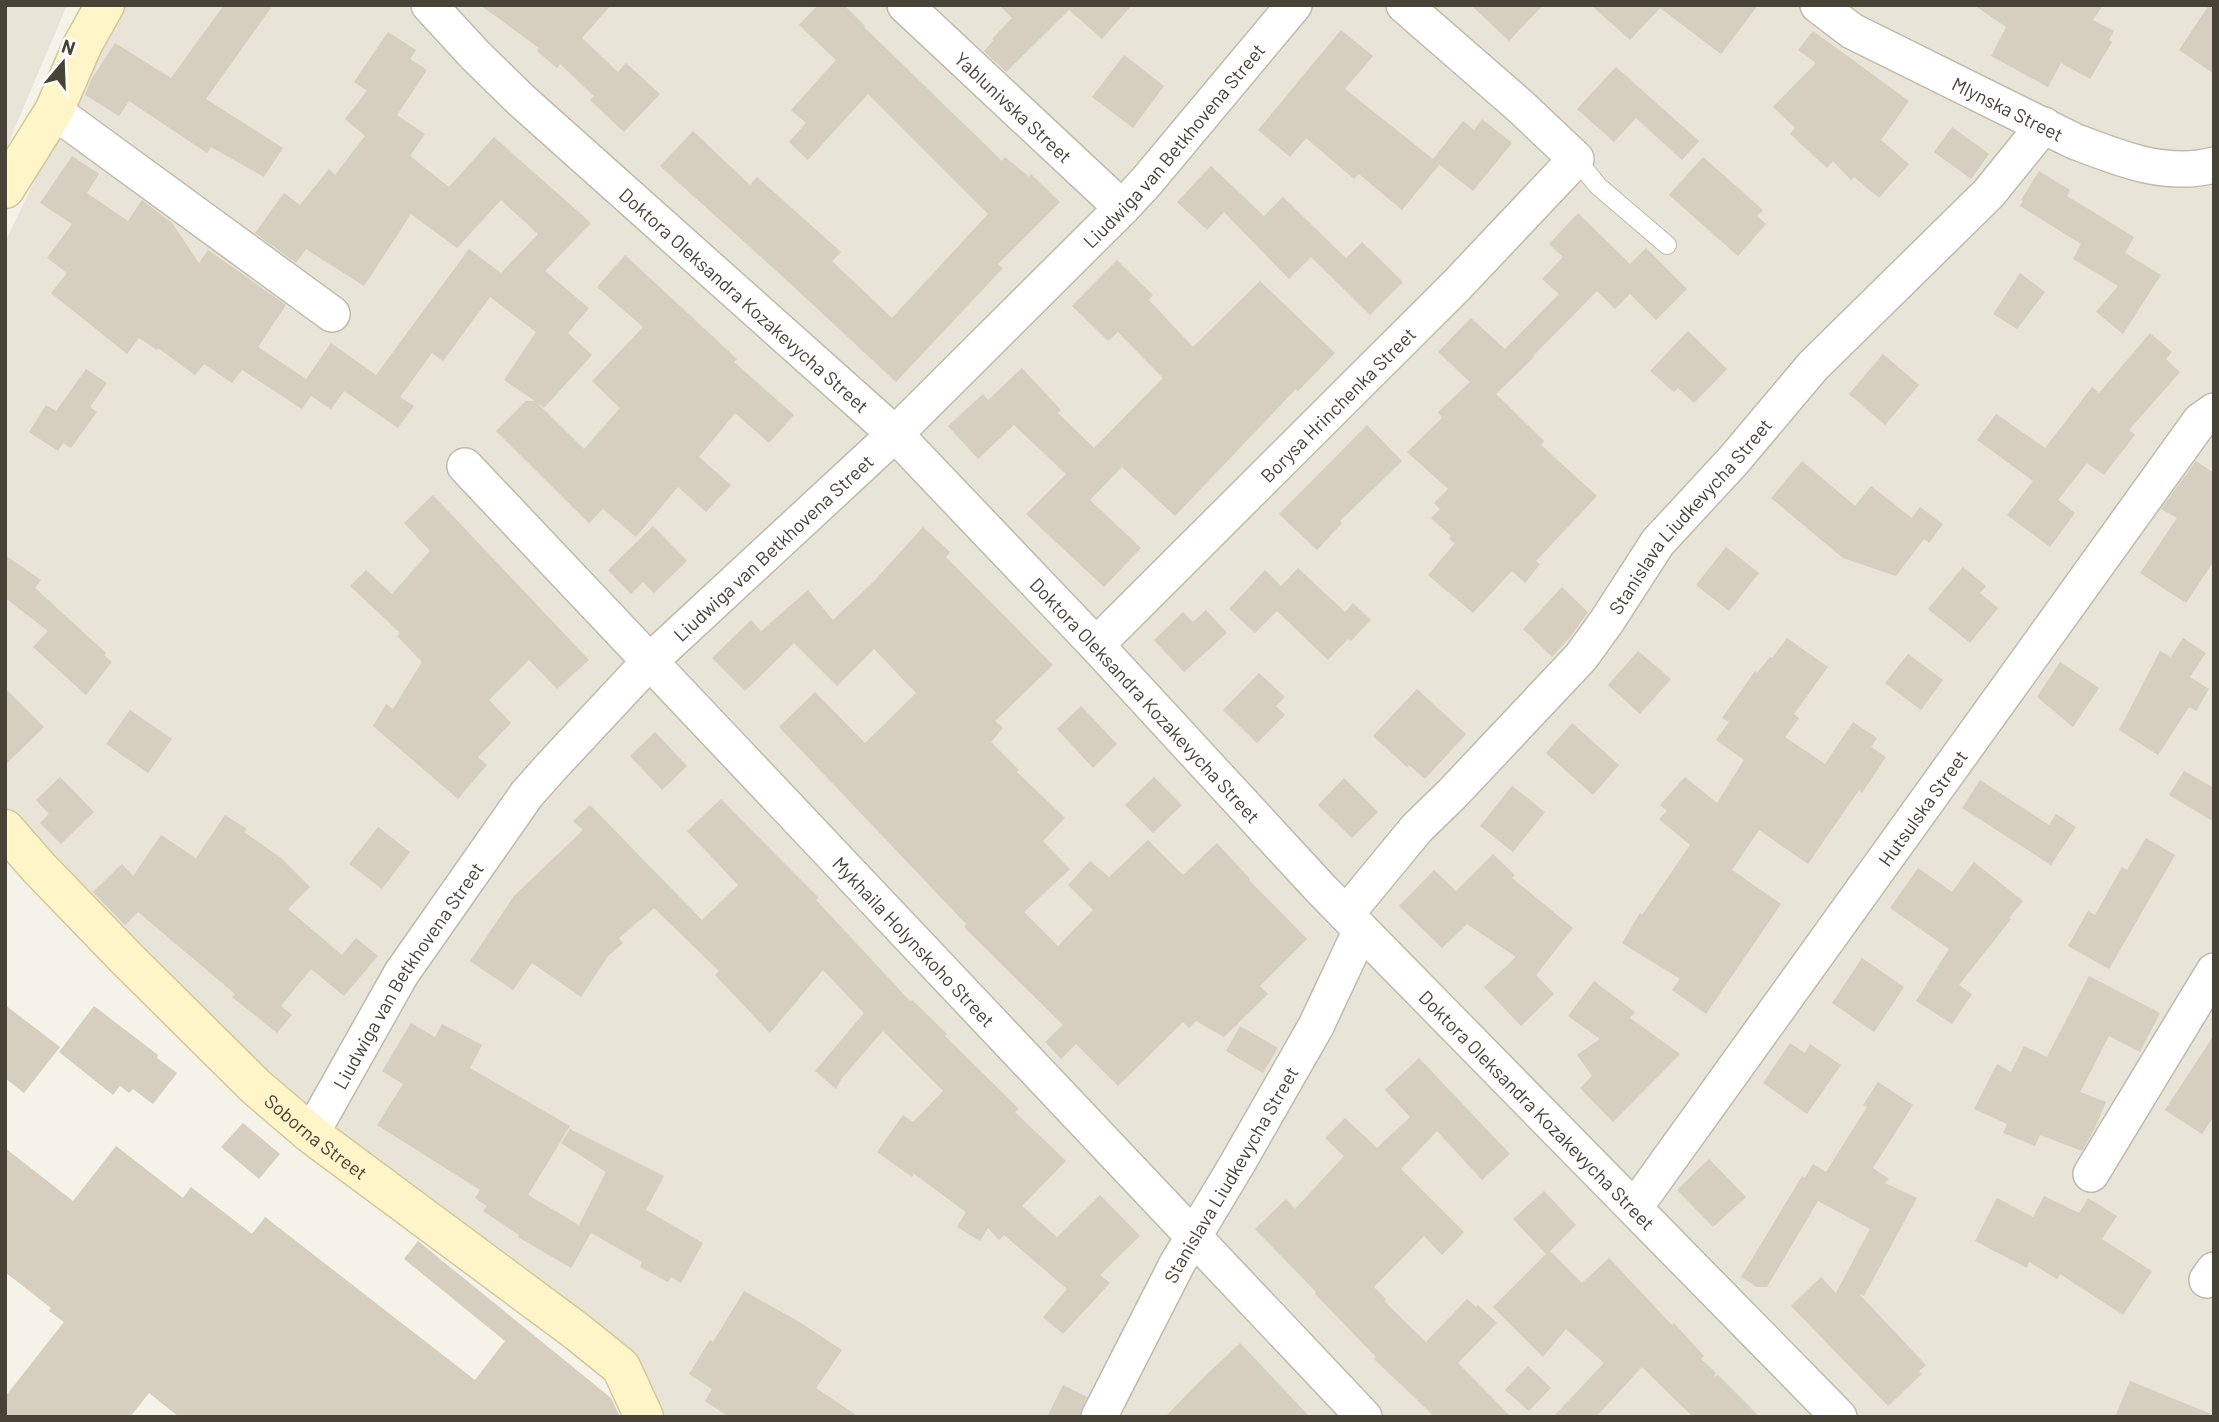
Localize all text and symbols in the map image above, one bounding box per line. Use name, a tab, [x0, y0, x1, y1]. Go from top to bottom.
north arrow	[28, 28, 98, 98]
text: N	[59, 34, 78, 59]
street label: Liudwiga van Betkhovena Street	[1078, 38, 1269, 252]
street label: Yablunivska Street	[950, 46, 1077, 167]
street label: Mlynska Street	[1949, 71, 2067, 145]
street label: Doktora Oleksandra Kozakevycha Street	[615, 182, 874, 417]
street label: Borysa Hrinchenka Street	[1255, 322, 1420, 487]
street label: Stanislava Liudkevycha Street	[1603, 413, 1776, 618]
street label: Liudwiga van Betkhovena Street	[668, 449, 878, 645]
street label: Doktora Oleksandra Kozakevycha Street	[1026, 572, 1265, 827]
street label: Hutsulska Street	[1873, 745, 1972, 870]
street label: Mykhaila Holynskoho Street	[828, 851, 1000, 1031]
street label: Liudwiga van Betkhovena Street	[327, 857, 488, 1093]
street label: Doktora Oleksandra Kozakevycha Street	[1415, 985, 1660, 1234]
street label: Stanislava Liudkevycha Street	[1158, 1062, 1302, 1286]
street label: Soborna Street	[260, 1088, 372, 1184]

